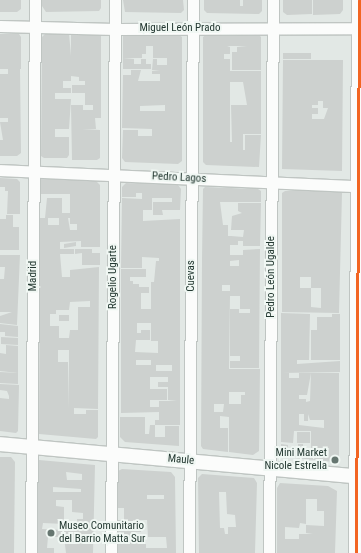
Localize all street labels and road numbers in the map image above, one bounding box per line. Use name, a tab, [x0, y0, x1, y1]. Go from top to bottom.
street label: Miguel León Prado	[139, 21, 221, 35]
street label: Pedro Lagos	[151, 170, 207, 186]
street label: Pedro León Ugalde	[264, 236, 278, 318]
street label: Rogelio Ugarte	[106, 245, 120, 309]
street label: Cuevas	[184, 260, 198, 292]
street label: Madrid	[26, 261, 40, 291]
street label: Maule	[167, 452, 195, 468]

